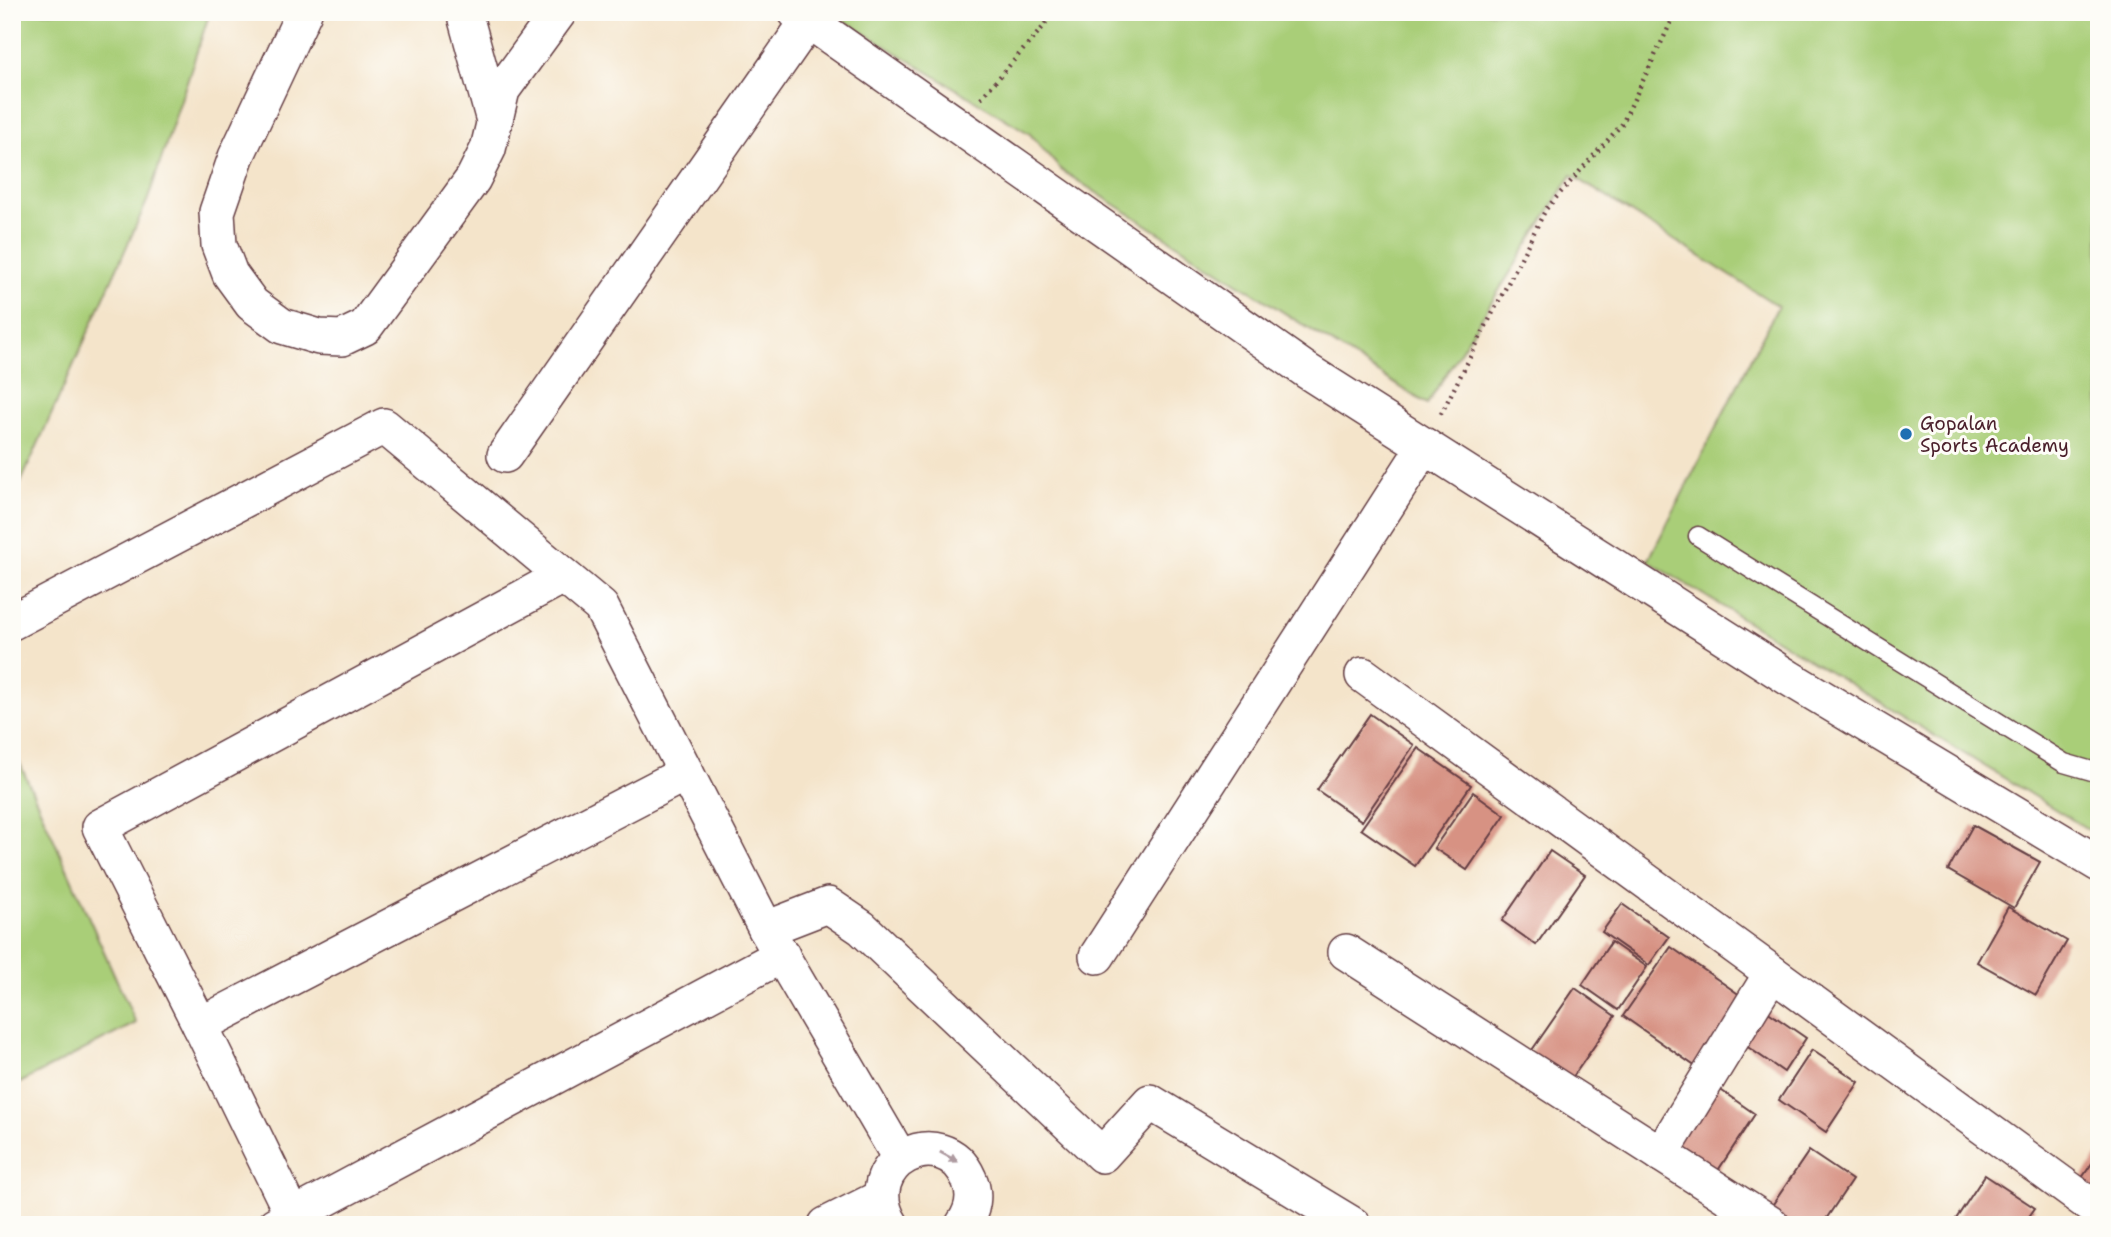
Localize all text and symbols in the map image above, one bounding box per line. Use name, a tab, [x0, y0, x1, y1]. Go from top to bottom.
place label: Gopalan Sports Academy	[1920, 411, 2069, 458]
marker: Gopalan Sports Academy	[1898, 426, 1914, 442]
one-way arrow	[939, 1151, 958, 1163]

